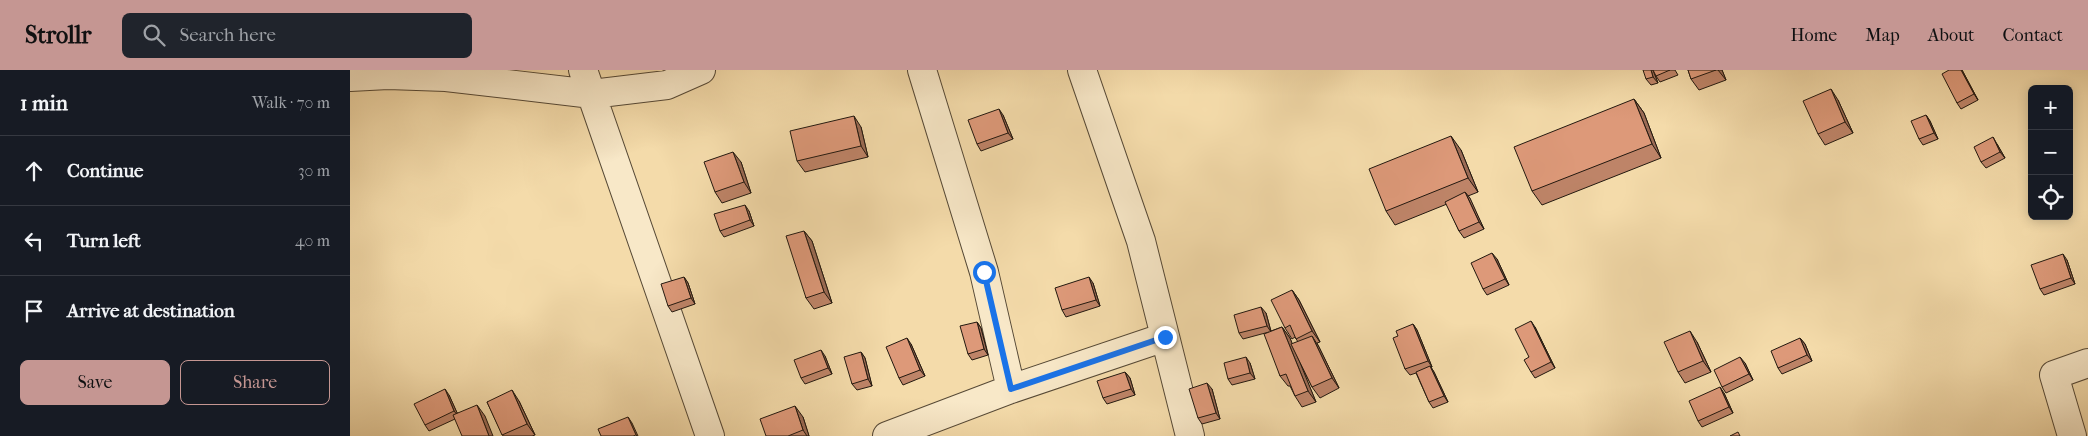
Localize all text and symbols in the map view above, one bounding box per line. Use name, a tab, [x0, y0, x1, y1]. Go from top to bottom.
search box	[122, 13, 472, 58]
text: Strollr	[25, 21, 92, 49]
icon: search	[140, 21, 168, 49]
text: Search here	[180, 24, 276, 46]
text: Home	[1790, 25, 1837, 46]
text: Map	[1865, 25, 1900, 46]
text: About	[1928, 25, 1974, 46]
text: Contact	[2002, 25, 2063, 46]
map controls	[2028, 85, 2073, 220]
button: +	[2028, 85, 2073, 130]
text: 1 min	[20, 91, 68, 115]
text: Walk · 70 m	[252, 93, 330, 112]
button: −	[2028, 130, 2073, 175]
icon: ahead	[20, 157, 48, 185]
text: Continue	[67, 160, 143, 182]
text: 30 m	[298, 161, 330, 180]
button: locate	[2028, 175, 2073, 220]
icon: left	[20, 227, 48, 255]
text: Turn left	[67, 230, 141, 252]
text: 40 m	[295, 231, 330, 250]
route start	[973, 261, 996, 284]
icon: arrive	[20, 297, 48, 325]
text: Arrive at destination	[67, 300, 235, 322]
route end	[1154, 326, 1177, 349]
button: Save	[20, 360, 170, 405]
button: Share	[180, 360, 330, 405]

